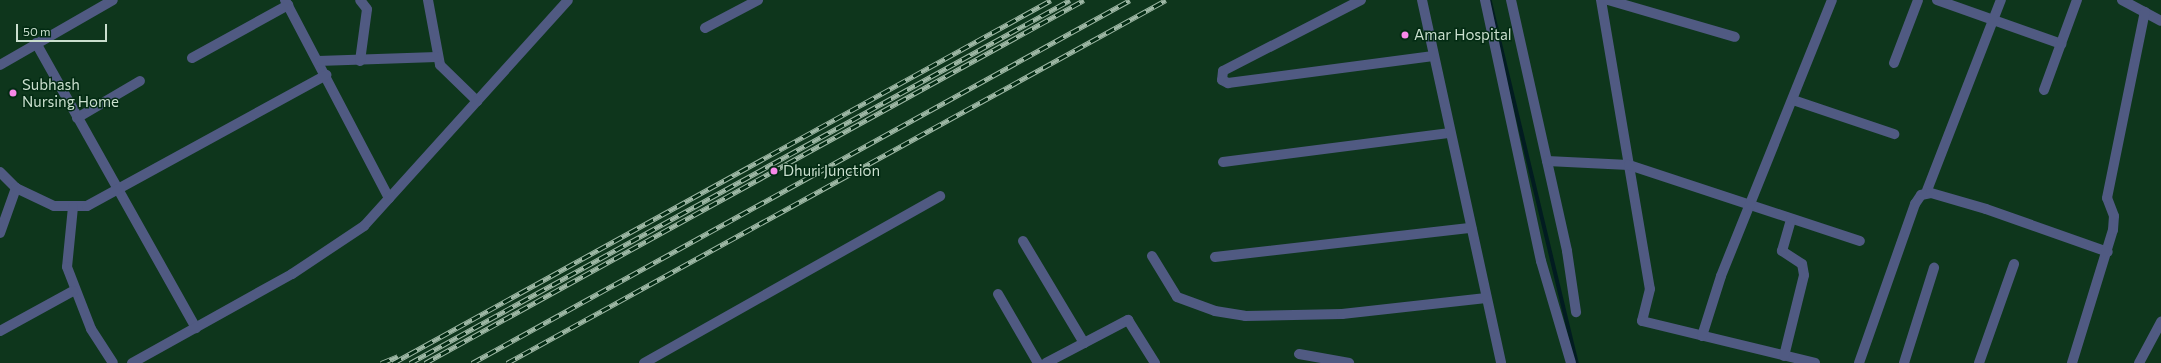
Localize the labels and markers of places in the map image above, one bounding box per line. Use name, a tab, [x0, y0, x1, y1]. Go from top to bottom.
place label: Amar Hospital	[1414, 26, 1512, 44]
marker: Amar Hospital	[1399, 29, 1411, 41]
place label: Subhash Nursing Home	[22, 75, 119, 110]
marker: Subhash Nursing Home	[7, 87, 19, 99]
place label: Dhuri Junction	[783, 162, 880, 180]
marker: Dhuri Junction	[768, 165, 780, 177]

